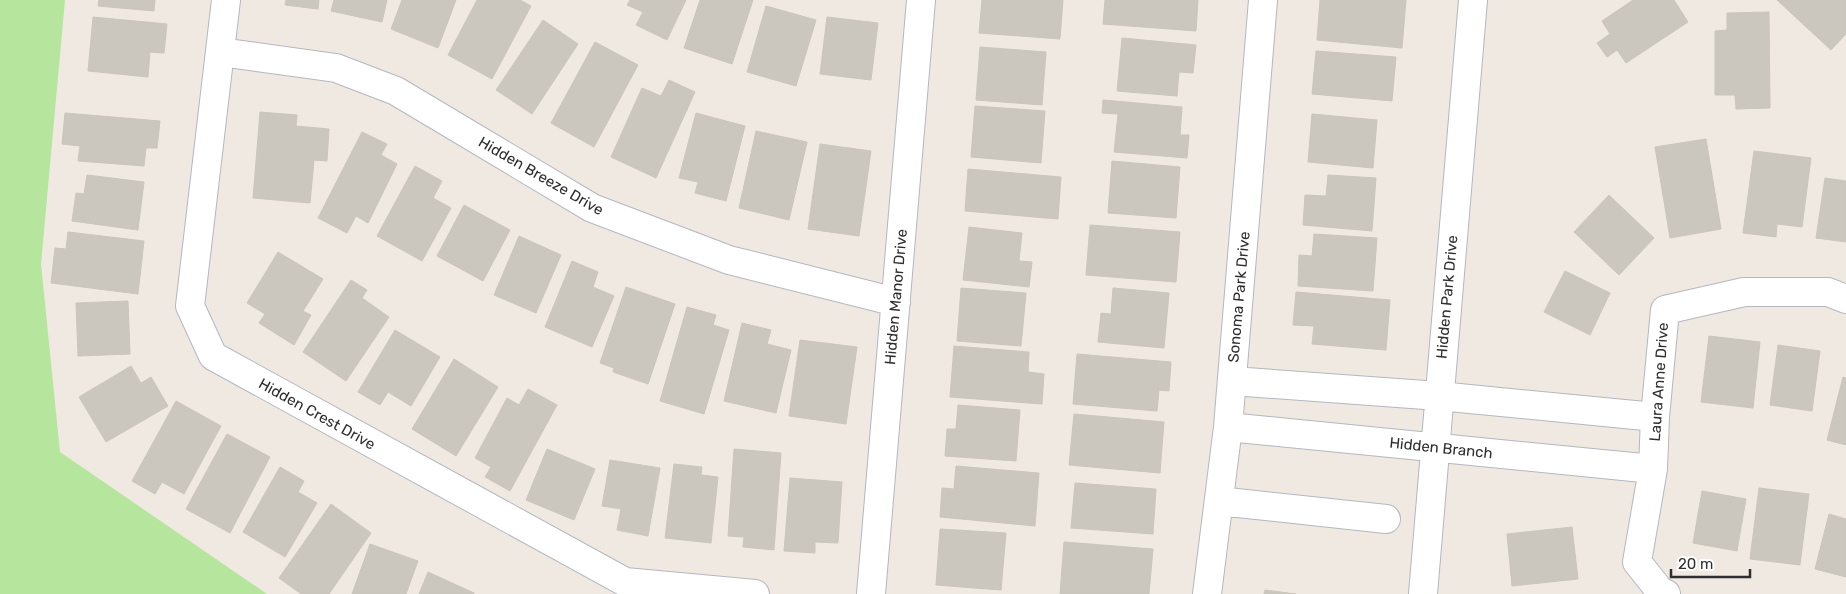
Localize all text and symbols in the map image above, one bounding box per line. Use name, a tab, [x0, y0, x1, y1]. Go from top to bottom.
street label: Hidden Breeze Drive	[475, 133, 607, 219]
street label: Hidden Manor Drive	[881, 228, 911, 366]
street label: Sonoma Park Drive	[1224, 231, 1254, 363]
street label: Hidden Park Drive	[1433, 234, 1461, 360]
street label: Laura Anne Drive	[1646, 322, 1672, 442]
street label: Hidden Crest Drive	[256, 374, 378, 454]
street label: Hidden Branch	[1388, 434, 1494, 462]
scale bar	[1671, 546, 1750, 578]
text: 20 m	[1678, 555, 1713, 573]

